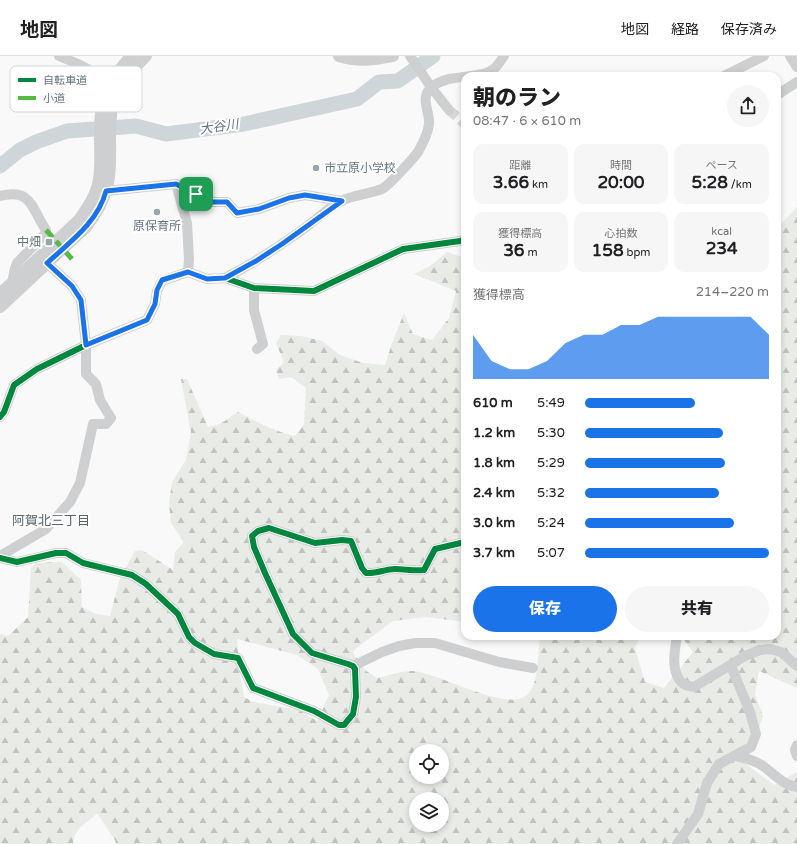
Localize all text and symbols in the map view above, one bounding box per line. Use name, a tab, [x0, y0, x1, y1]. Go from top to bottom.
text: 地図	[20, 19, 58, 41]
text: 地図	[621, 21, 649, 38]
text: 経路	[671, 21, 699, 38]
text: 保存済み	[721, 21, 777, 38]
legend	[10, 66, 142, 112]
text: 自転車道	[43, 74, 87, 87]
text: 朝のラン	[473, 85, 561, 111]
button: share	[727, 85, 769, 127]
text: 小道	[43, 92, 65, 105]
text: 08:47 · 6 × 610 m	[473, 113, 581, 129]
water label: 大谷川	[199, 116, 241, 138]
text: 距離	[509, 159, 531, 172]
text: 時間	[610, 159, 632, 172]
text: ペース	[705, 159, 738, 172]
place label: 市立原小学校	[324, 161, 396, 175]
marker: 市立原小学校	[311, 163, 321, 173]
text: 3.66	[493, 172, 529, 193]
text: 20:00	[597, 172, 645, 193]
text: 5:28	[692, 172, 728, 193]
pin	[179, 177, 213, 211]
text: km	[529, 178, 548, 191]
text: /km	[728, 178, 752, 191]
icon: arrive	[185, 183, 207, 205]
marker: 原保育所	[152, 207, 162, 217]
place label: 原保育所	[133, 219, 181, 233]
text: kcal	[711, 225, 732, 238]
text: 獲得標高	[498, 227, 542, 240]
text: 心拍数	[604, 227, 637, 240]
place label: 中畑	[17, 235, 41, 249]
marker: 中畑	[44, 237, 54, 247]
text: 234	[706, 238, 738, 259]
text: 36	[503, 240, 525, 261]
text: 158	[592, 240, 624, 261]
text: m	[525, 246, 537, 259]
text: bpm	[624, 246, 650, 259]
text: 214–220 m	[696, 284, 769, 300]
text: 獲得標高	[473, 287, 525, 303]
text: 610 m	[473, 395, 513, 411]
text: 5:49	[537, 395, 565, 411]
text: 1.2 km	[473, 425, 515, 441]
text: 5:30	[537, 425, 565, 441]
text: 1.8 km	[473, 455, 515, 471]
text: 5:29	[537, 455, 565, 471]
text: 2.4 km	[473, 485, 515, 501]
text: 5:32	[537, 485, 565, 501]
district label: 阿賀北三丁目	[12, 513, 90, 529]
text: 3.0 km	[473, 515, 515, 531]
text: 5:24	[537, 515, 565, 531]
text: 3.7 km	[473, 545, 515, 561]
text: 5:07	[537, 545, 565, 561]
button: 保存	[473, 586, 617, 632]
button: 共有	[625, 586, 769, 632]
map controls	[409, 744, 449, 832]
button: locate	[409, 744, 449, 784]
button: layers	[409, 792, 449, 832]

